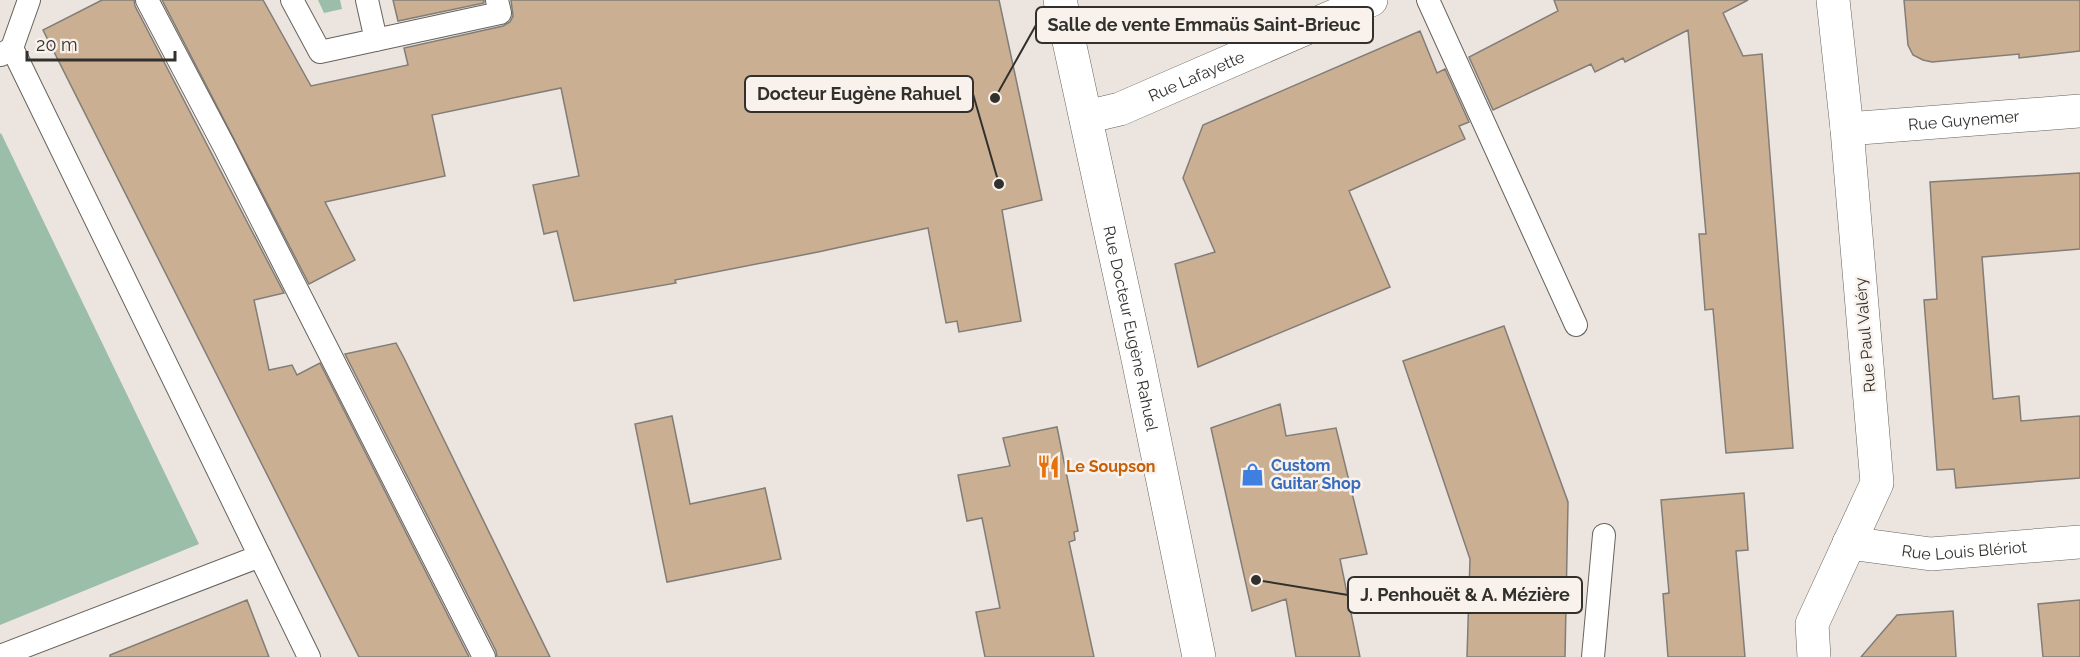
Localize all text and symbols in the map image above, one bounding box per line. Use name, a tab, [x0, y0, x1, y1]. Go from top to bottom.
callout: Salle de vente Emmaüs Saint-Brieuc	[1036, 7, 1373, 43]
text: Salle de vente Emmaüs Saint-Brieuc	[1047, 14, 1361, 35]
scale bar	[27, 24, 176, 62]
text: 20 m	[36, 34, 78, 55]
street label: Rue Lafayette	[1145, 47, 1247, 105]
callout: Docteur Eugène Rahuel	[745, 76, 973, 112]
text: Docteur Eugène Rahuel	[757, 83, 961, 104]
street label: Rue Guynemer	[1907, 106, 2020, 134]
street label: Rue Docteur Eugène Rahuel	[1100, 224, 1162, 433]
street label: Rue Paul Valéry	[1850, 276, 1880, 393]
restaurant icon: Le Soupson	[1035, 453, 1061, 479]
place label: Custom Guitar Shop	[1271, 456, 1361, 493]
place label: Le Soupson	[1066, 457, 1156, 476]
shop icon: Custom Guitar Shop	[1240, 461, 1266, 487]
street label: Rue Louis Blériot	[1901, 537, 2028, 563]
callout: J. Penhouët & A. Mézière	[1348, 577, 1582, 613]
text: J. Penhouët & A. Mézière	[1360, 584, 1570, 605]

